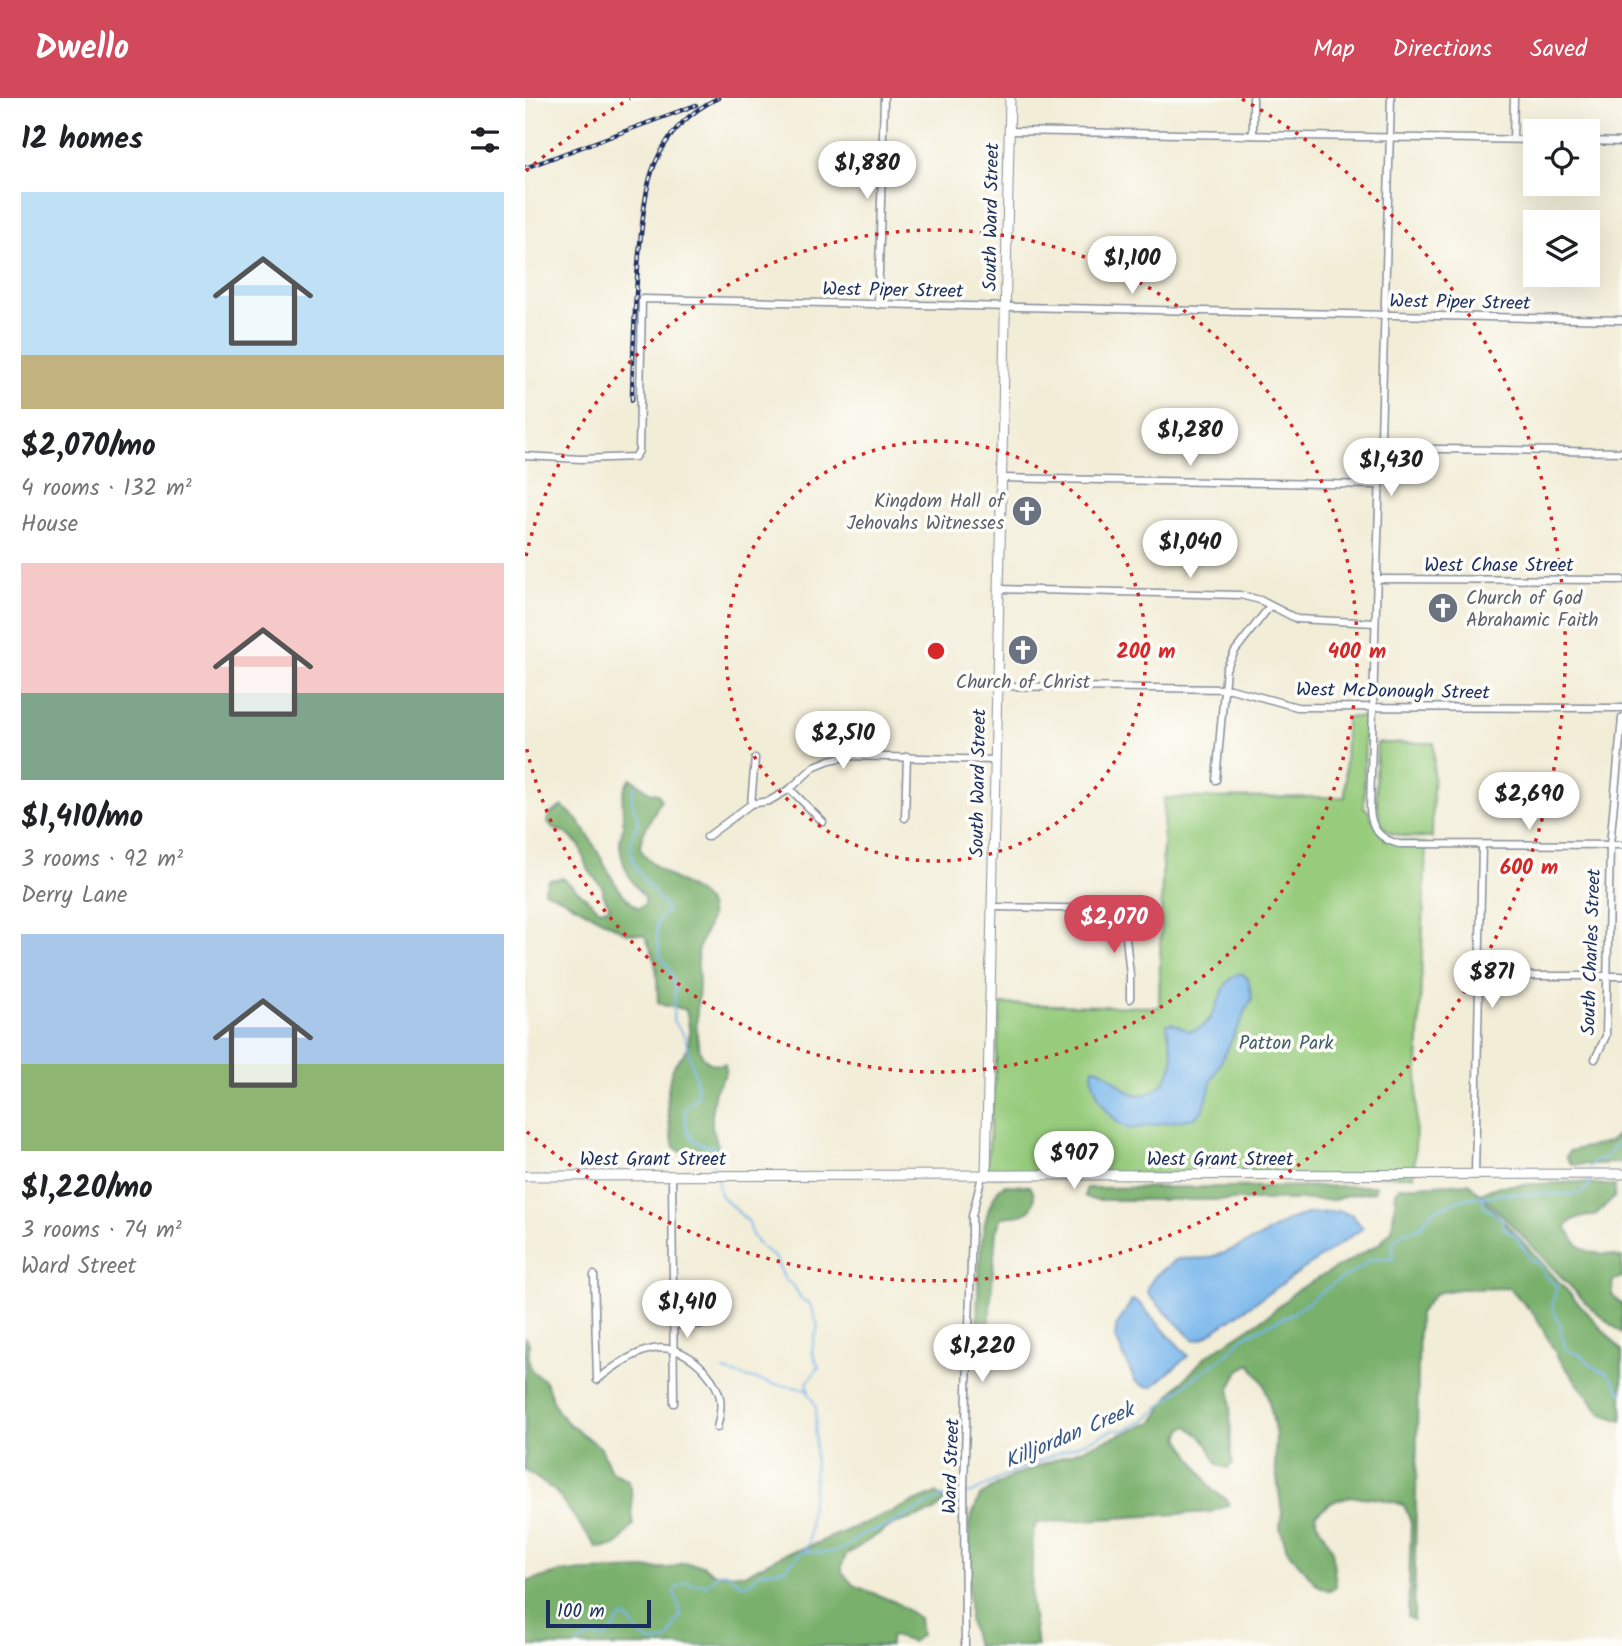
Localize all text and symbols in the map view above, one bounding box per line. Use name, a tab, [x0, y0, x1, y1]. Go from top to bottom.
text: Dwello	[35, 23, 129, 76]
text: Map	[1313, 30, 1355, 69]
text: Directions	[1393, 30, 1492, 69]
text: Saved	[1530, 30, 1587, 69]
text: 12 homes	[21, 116, 143, 164]
map controls	[1523, 119, 1600, 287]
button: locate	[1523, 119, 1600, 196]
icon: filters	[466, 121, 504, 159]
pin: $1,880	[810, 141, 924, 201]
street label: South Ward Street	[976, 142, 1008, 291]
text: $1,880	[834, 146, 900, 182]
button: layers	[1523, 210, 1600, 287]
pin: $1,100	[1075, 236, 1189, 296]
icon: home	[200, 238, 326, 364]
text: $1,100	[1103, 241, 1161, 277]
street label: West Piper Street	[822, 275, 964, 307]
street label: West Piper Street	[1389, 287, 1531, 319]
pin: $1,280	[1133, 408, 1247, 468]
text: $1,280	[1157, 413, 1223, 449]
text: $2,070/mo	[21, 423, 156, 471]
pin: $1,430	[1334, 438, 1448, 498]
text: $1,430	[1359, 443, 1423, 479]
text: 4 rooms · 132 m²	[21, 471, 192, 507]
place label: Kingdom Hall of Jehovahs Witnesses	[847, 487, 1006, 539]
church icon: Kingdom Hall of Jehovahs Witnesses	[1010, 494, 1044, 528]
text: House	[21, 507, 78, 543]
pin: $1,040	[1133, 520, 1247, 580]
text: $1,040	[1159, 525, 1221, 561]
street label: West Chase Street	[1424, 551, 1574, 581]
place label: Church of God Abrahamic Faith	[1466, 584, 1598, 636]
church icon: Church of God Abrahamic Faith	[1426, 591, 1460, 625]
icon: home	[200, 609, 326, 735]
church icon: Church of Christ	[1006, 633, 1040, 667]
text: 200 m	[1116, 636, 1176, 669]
text: 400 m	[1328, 636, 1386, 669]
centre of rings	[924, 639, 948, 663]
place label: Church of Christ	[956, 668, 1091, 698]
street label: West McDonough Street	[1296, 675, 1491, 709]
street label: South Ward Street	[963, 708, 995, 857]
pin: $2,510	[786, 712, 900, 771]
text: $2,510	[811, 716, 875, 752]
pin: $2,690	[1472, 772, 1586, 832]
text: $2,690	[1495, 777, 1563, 813]
text: $1,410/mo	[21, 794, 143, 842]
text: 3 rooms · 92 m²	[21, 842, 183, 878]
text: 600 m	[1500, 852, 1558, 885]
street label: South Charles Street	[1574, 868, 1610, 1036]
text: Derry Lane	[21, 878, 127, 914]
pin: $2,070	[1057, 896, 1171, 955]
text: $2,070	[1080, 900, 1148, 936]
pin: $871	[1451, 950, 1533, 1010]
text: $871	[1470, 955, 1515, 991]
icon: home	[200, 980, 326, 1106]
park label: Patton Park	[1239, 1029, 1333, 1059]
pin: $907	[1033, 1132, 1115, 1191]
text: $907	[1050, 1136, 1098, 1172]
street label: West Grant Street	[580, 1145, 727, 1175]
street label: West Grant Street	[1147, 1145, 1294, 1175]
text: $1,220/mo	[21, 1165, 153, 1213]
text: 3 rooms · 74 m²	[21, 1213, 182, 1249]
text: Ward Street	[21, 1249, 136, 1285]
pin: $1,410	[630, 1280, 744, 1340]
text: $1,410	[658, 1285, 716, 1321]
pin: $1,220	[925, 1324, 1039, 1384]
text: $1,220	[949, 1329, 1015, 1365]
water label: Killjordan Creek	[1000, 1393, 1142, 1478]
street label: Ward Street	[935, 1417, 969, 1514]
scale bar	[546, 1597, 651, 1629]
text: 100 m	[557, 1597, 605, 1627]

